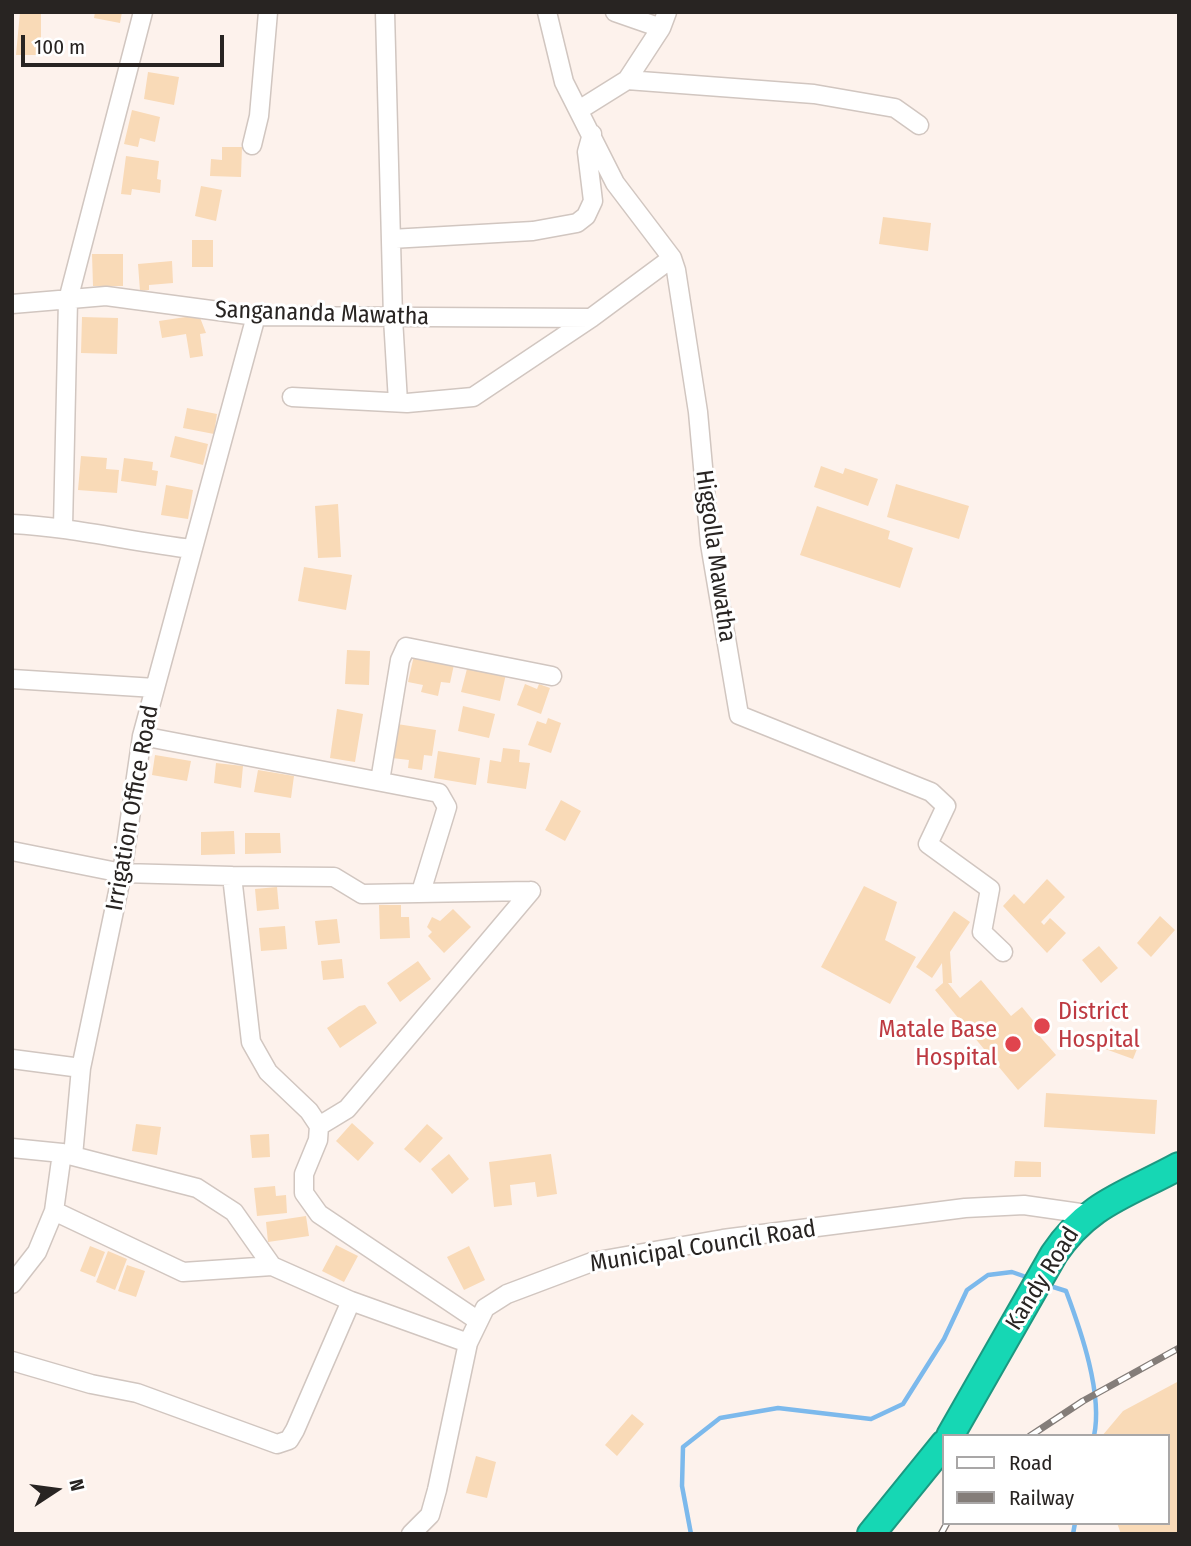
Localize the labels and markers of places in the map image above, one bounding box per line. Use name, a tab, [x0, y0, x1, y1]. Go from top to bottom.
place label: District Hospital	[1058, 998, 1140, 1054]
place label: Matale Base Hospital	[878, 1016, 997, 1072]
marker: District Hospital	[1032, 1016, 1052, 1036]
marker: Matale Base Hospital	[1003, 1034, 1023, 1054]

